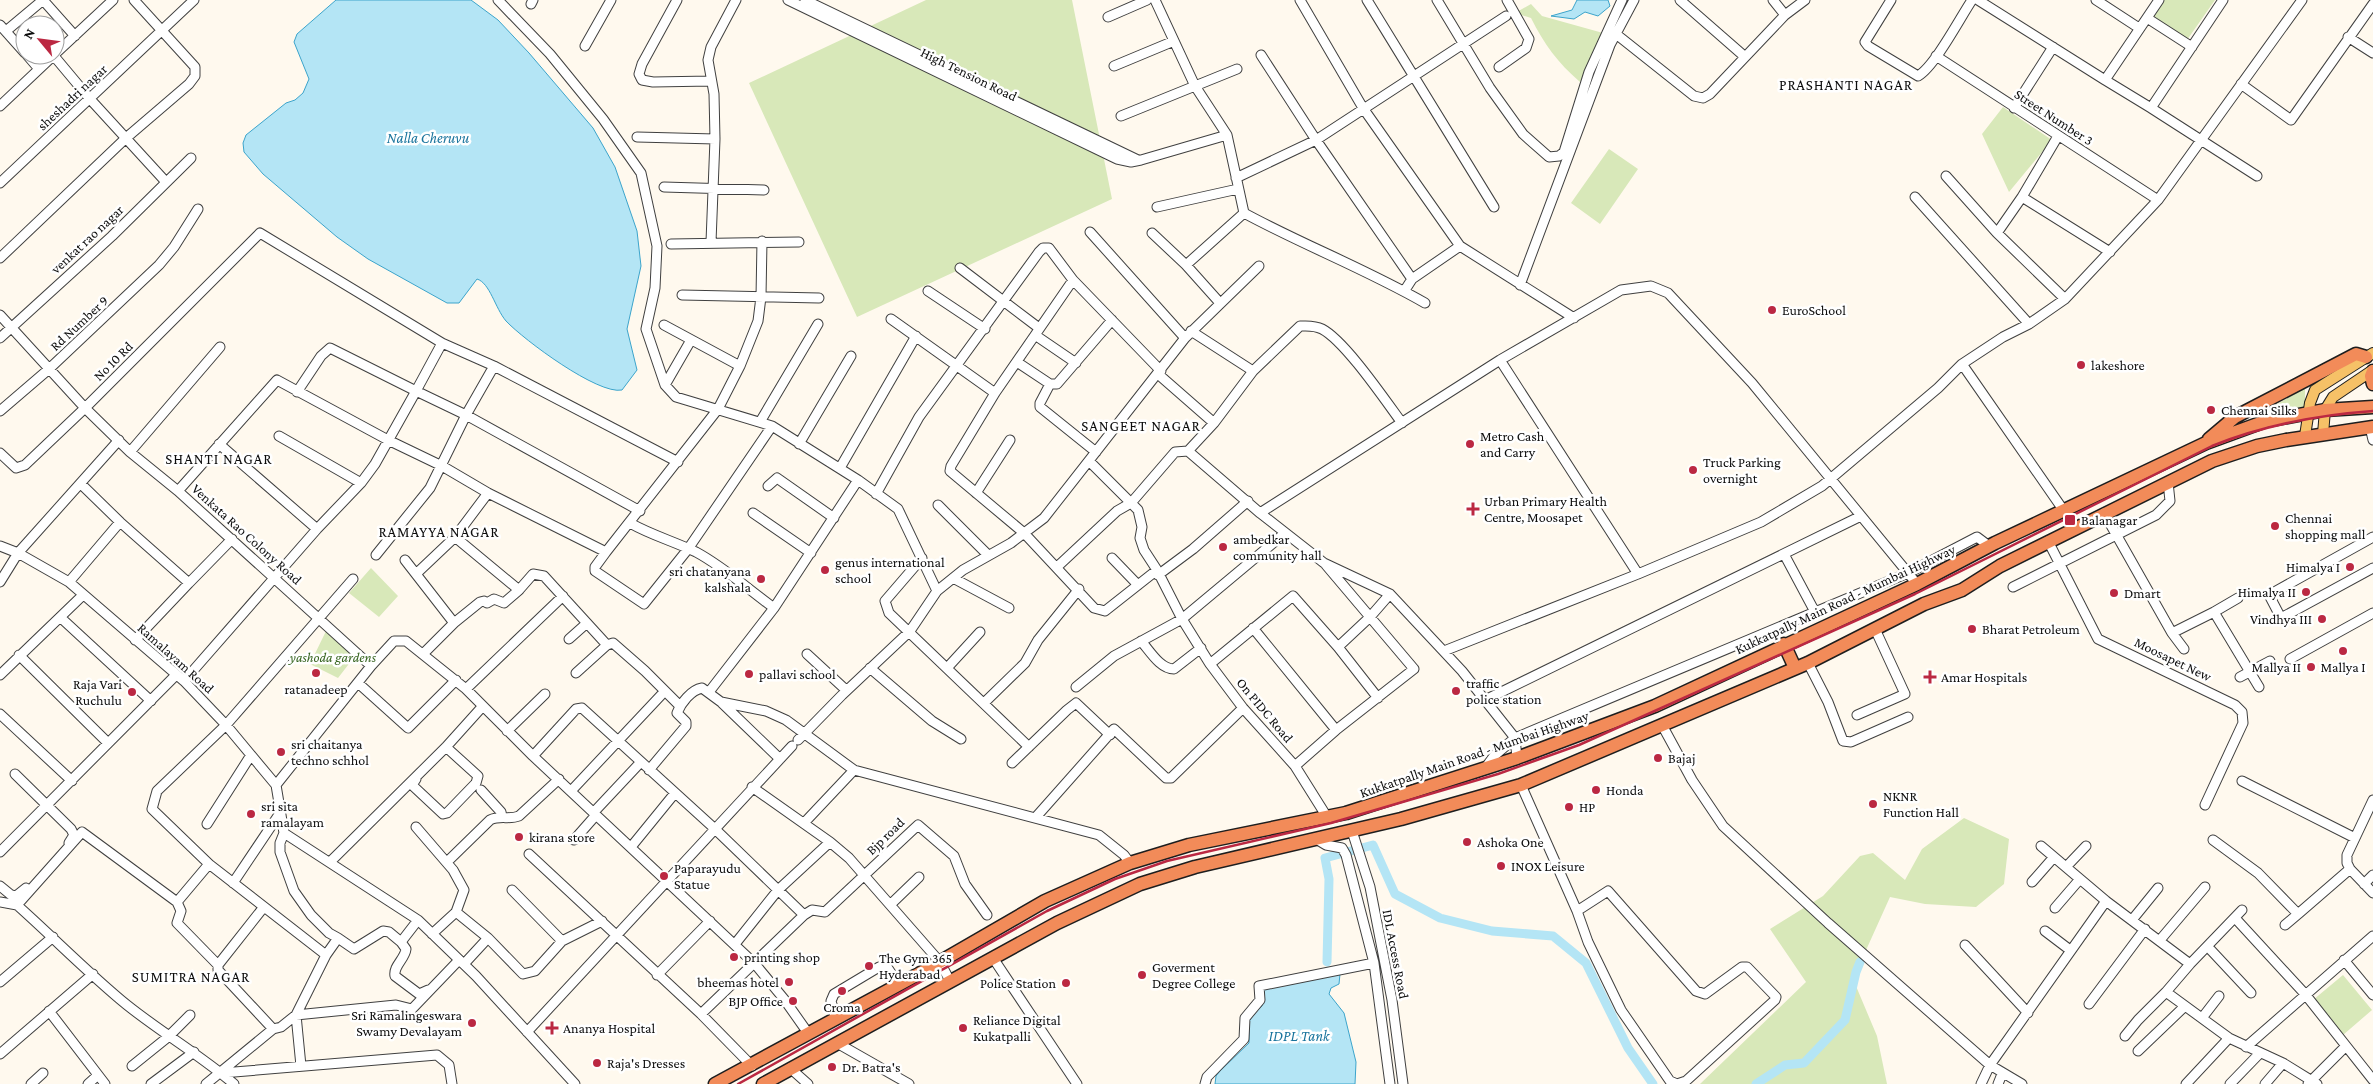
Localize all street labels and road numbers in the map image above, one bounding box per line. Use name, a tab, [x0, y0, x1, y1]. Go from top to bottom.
street label: High Tension Road	[918, 44, 1020, 105]
street label: sheshadri nagar	[34, 61, 110, 133]
street label: Street Number 3	[2012, 86, 2096, 148]
street label: venkat rao nagar	[47, 201, 127, 277]
street label: Rd Number 9	[47, 292, 111, 354]
street label: No 10 Rd	[90, 338, 136, 384]
street label: Venkata Rao Colony Road	[189, 480, 306, 588]
street label: Kukkatpally Main Road - Mumbai Highway	[1732, 541, 1958, 657]
street label: Ramalayam Road	[135, 620, 218, 697]
street label: Moosapet New	[2132, 633, 2215, 685]
street label: On PIDC Road	[1233, 674, 1297, 746]
street label: Kukkatpally Main Road - Mumbai Highway	[1357, 707, 1591, 801]
street label: Bjp road	[863, 814, 908, 859]
street label: IDL Access Road	[1379, 908, 1413, 1001]

